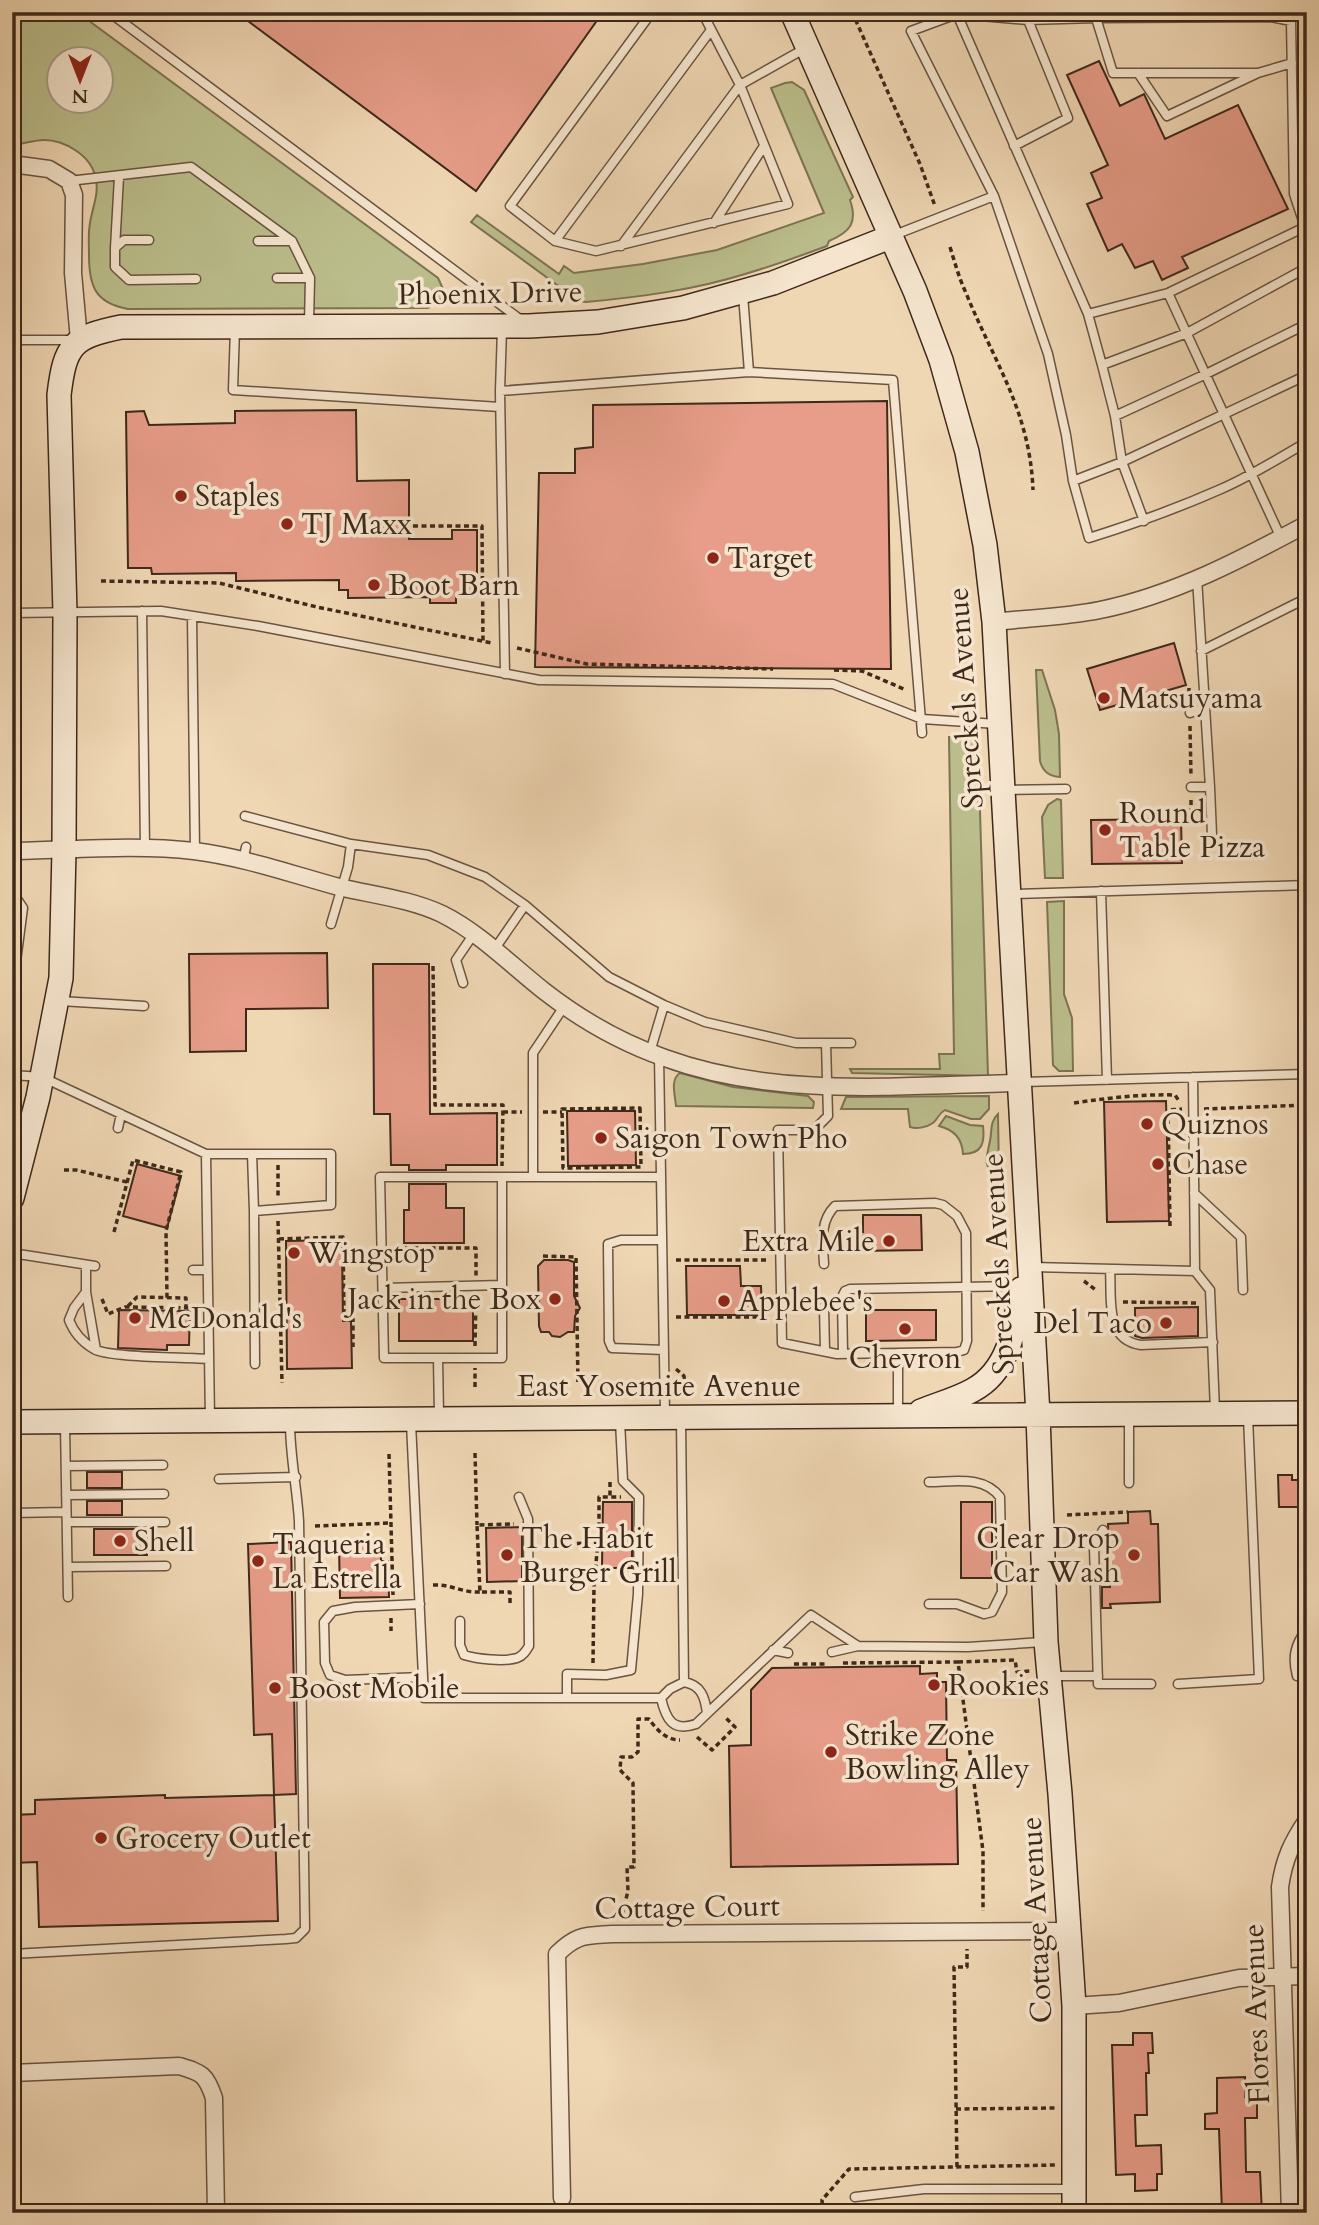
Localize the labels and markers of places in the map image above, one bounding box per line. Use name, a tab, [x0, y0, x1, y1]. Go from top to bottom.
place label: Staples	[195, 476, 280, 517]
marker: Staples	[173, 488, 189, 504]
place label: TJ Maxx	[301, 504, 412, 545]
marker: TJ Maxx	[279, 516, 295, 532]
place label: Target	[727, 538, 813, 579]
marker: Target	[705, 550, 721, 566]
place label: Boot Barn	[388, 565, 520, 606]
marker: Boot Barn	[366, 577, 382, 593]
place label: Matsuyama	[1118, 678, 1262, 719]
marker: Matsuyama	[1096, 690, 1112, 706]
place label: Round Table Pizza	[1119, 793, 1265, 868]
marker: Round Table Pizza	[1097, 822, 1113, 838]
place label: Quiznos	[1161, 1104, 1269, 1145]
marker: Quiznos	[1139, 1116, 1155, 1132]
place label: Saigon Town Pho	[615, 1118, 847, 1159]
marker: Saigon Town Pho	[593, 1130, 609, 1146]
place label: Chase	[1172, 1144, 1248, 1185]
marker: Chase	[1150, 1156, 1166, 1172]
place label: Extra Mile	[742, 1221, 875, 1262]
place label: Wingstop	[307, 1233, 435, 1274]
marker: Extra Mile	[881, 1233, 897, 1249]
marker: Wingstop	[286, 1245, 302, 1261]
place label: Jack in the Box	[343, 1279, 541, 1320]
place label: Applebee's	[738, 1281, 873, 1322]
marker: Jack in the Box	[547, 1291, 563, 1307]
marker: Applebee's	[716, 1293, 732, 1309]
place label: McDonald's	[149, 1298, 302, 1339]
place label: Del Taco	[1033, 1303, 1152, 1344]
marker: McDonald's	[127, 1310, 143, 1326]
marker: Del Taco	[1158, 1315, 1174, 1331]
marker: Chevron	[897, 1321, 913, 1337]
place label: Chevron	[849, 1338, 961, 1379]
place label: The Habit Burger Grill	[521, 1518, 677, 1593]
place label: Clear Drop Car Wash	[976, 1518, 1121, 1593]
place label: Shell	[134, 1521, 195, 1562]
place label: Taqueria La Estrella	[272, 1524, 402, 1599]
marker: Shell	[112, 1533, 128, 1549]
marker: The Habit Burger Grill	[499, 1547, 515, 1563]
marker: Clear Drop Car Wash	[1126, 1547, 1142, 1563]
marker: Taqueria La Estrella	[250, 1553, 266, 1569]
place label: Rookies	[948, 1665, 1049, 1706]
place label: Boost Mobile	[289, 1668, 460, 1709]
marker: Rookies	[926, 1677, 942, 1693]
marker: Boost Mobile	[267, 1680, 283, 1696]
place label: Strike Zone Bowling Alley	[845, 1715, 1030, 1790]
marker: Strike Zone Bowling Alley	[823, 1744, 839, 1760]
place label: Grocery Outlet	[115, 1818, 311, 1859]
marker: Grocery Outlet	[93, 1830, 109, 1846]

